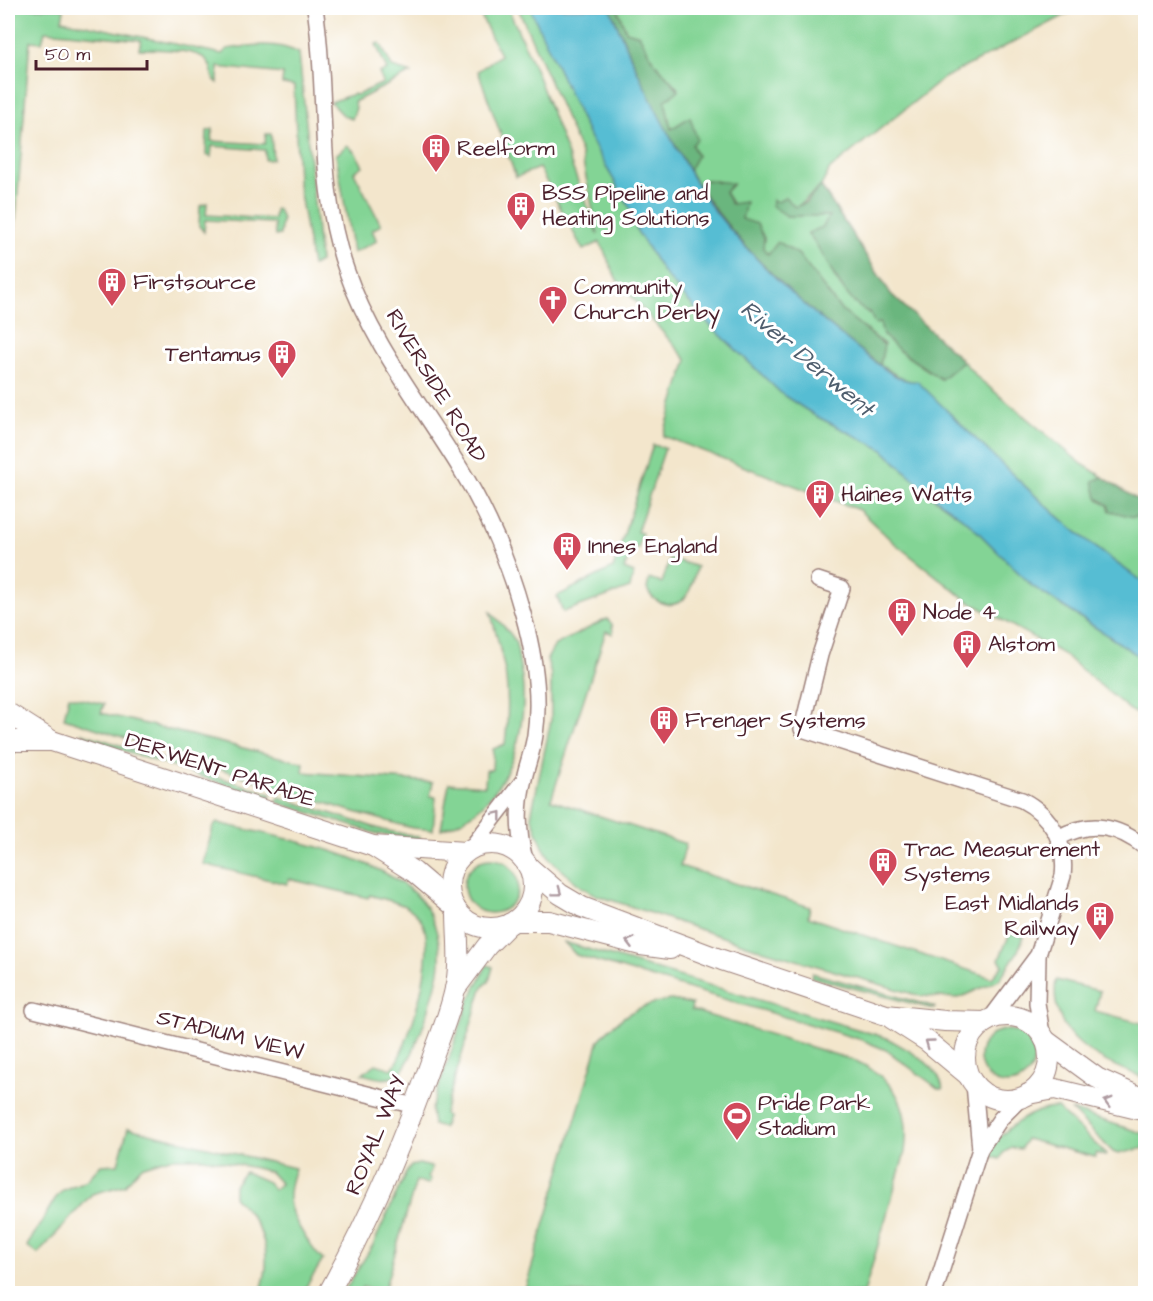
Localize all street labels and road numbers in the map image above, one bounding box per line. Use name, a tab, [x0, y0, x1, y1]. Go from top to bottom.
street label: RIVERSIDE ROAD	[378, 304, 494, 468]
street label: DERWENT PARADE	[121, 725, 319, 815]
street label: STADIUM VIEW	[154, 1002, 307, 1068]
street label: ROYAL WAY	[338, 1070, 414, 1200]

